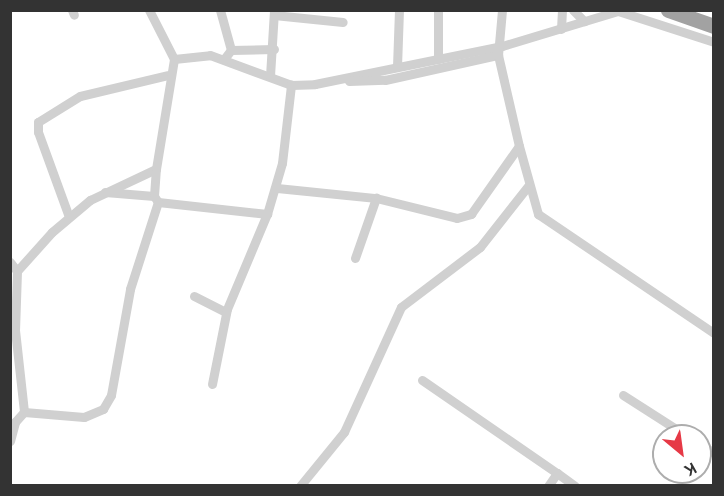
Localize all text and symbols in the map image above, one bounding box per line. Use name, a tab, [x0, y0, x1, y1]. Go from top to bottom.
north arrow	[652, 424, 712, 484]
text: K	[680, 456, 700, 479]

